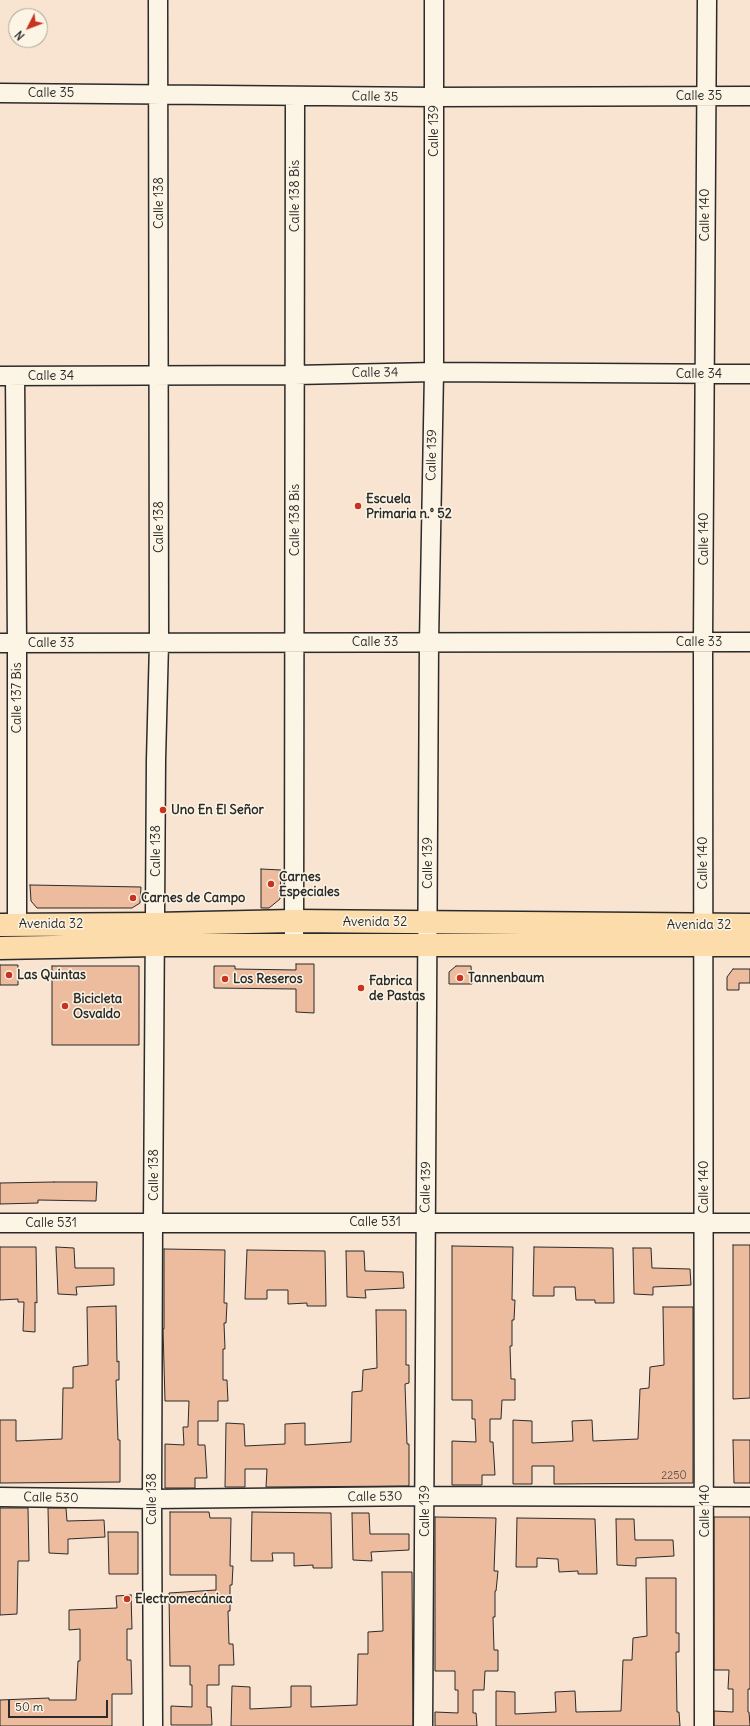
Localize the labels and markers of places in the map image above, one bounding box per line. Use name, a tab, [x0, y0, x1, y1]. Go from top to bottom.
place label: Escuela Primaria n.° 52	[366, 491, 452, 522]
marker: Escuela Primaria n.° 52	[353, 501, 363, 511]
place label: Uno En El Señor	[171, 802, 264, 818]
marker: Uno En El Señor	[158, 805, 168, 815]
place label: Carnes Especiales	[279, 869, 340, 900]
marker: Carnes Especiales	[266, 879, 276, 889]
place label: Carnes de Campo	[141, 890, 245, 906]
marker: Carnes de Campo	[128, 893, 138, 903]
place label: Las Quintas	[17, 967, 86, 983]
marker: Las Quintas	[4, 970, 14, 980]
place label: Tannenbaum	[468, 970, 544, 986]
place label: Los Reseros	[233, 971, 303, 987]
place label: Fabrica de Pastas	[369, 973, 425, 1004]
marker: Tannenbaum	[455, 973, 465, 983]
marker: Los Reseros	[220, 974, 230, 984]
marker: Fabrica de Pastas	[356, 983, 366, 993]
place label: Bicicleta Osvaldo	[73, 991, 122, 1022]
marker: Bicicleta Osvaldo	[60, 1001, 70, 1011]
place label: Electromecánica	[135, 1591, 233, 1607]
marker: Electromecánica	[122, 1594, 132, 1604]

